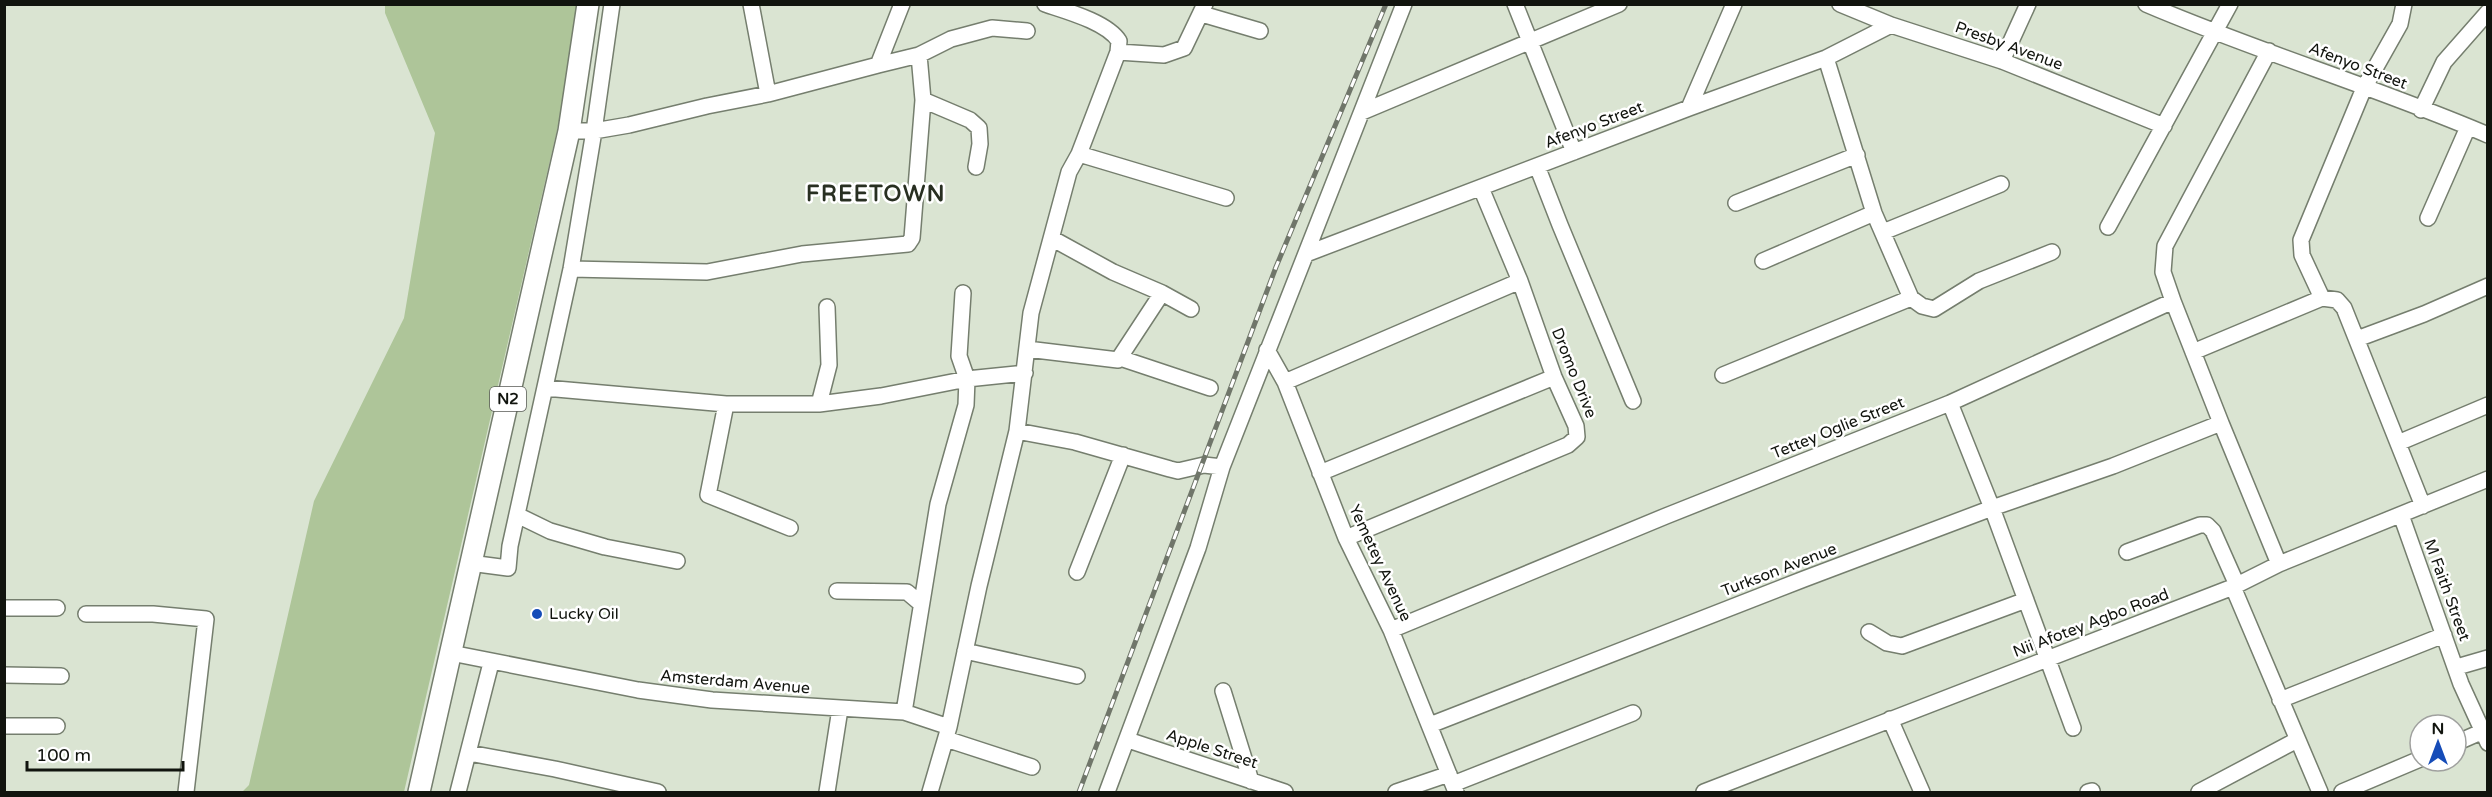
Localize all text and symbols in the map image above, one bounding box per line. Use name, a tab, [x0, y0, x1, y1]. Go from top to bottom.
street label: Presby Avenue	[1952, 17, 2066, 75]
street label: Afenyo Street	[2306, 38, 2410, 94]
street label: Afenyo Street	[1542, 97, 1646, 153]
district label: FREETOWN	[806, 181, 946, 207]
street label: Dromo Drive	[1547, 325, 1601, 421]
road number: N2	[490, 387, 526, 411]
street label: Tettey Oglie Street	[1769, 392, 1907, 464]
street label: Yemetey Avenue	[1344, 501, 1416, 625]
street label: M Faith Street	[2419, 536, 2475, 644]
street label: Turkson Avenue	[1719, 539, 1839, 601]
street label: Nii Afotey Agbo Road	[2010, 584, 2172, 662]
place label: Lucky Oil	[549, 604, 619, 624]
marker: Lucky Oil	[530, 607, 544, 621]
street label: Amsterdam Avenue	[659, 665, 811, 699]
north arrow	[2408, 713, 2468, 773]
text: N	[2432, 719, 2444, 739]
street label: Apple Street	[1164, 725, 1260, 773]
scale bar	[27, 734, 183, 772]
text: 100 m	[36, 744, 91, 766]

